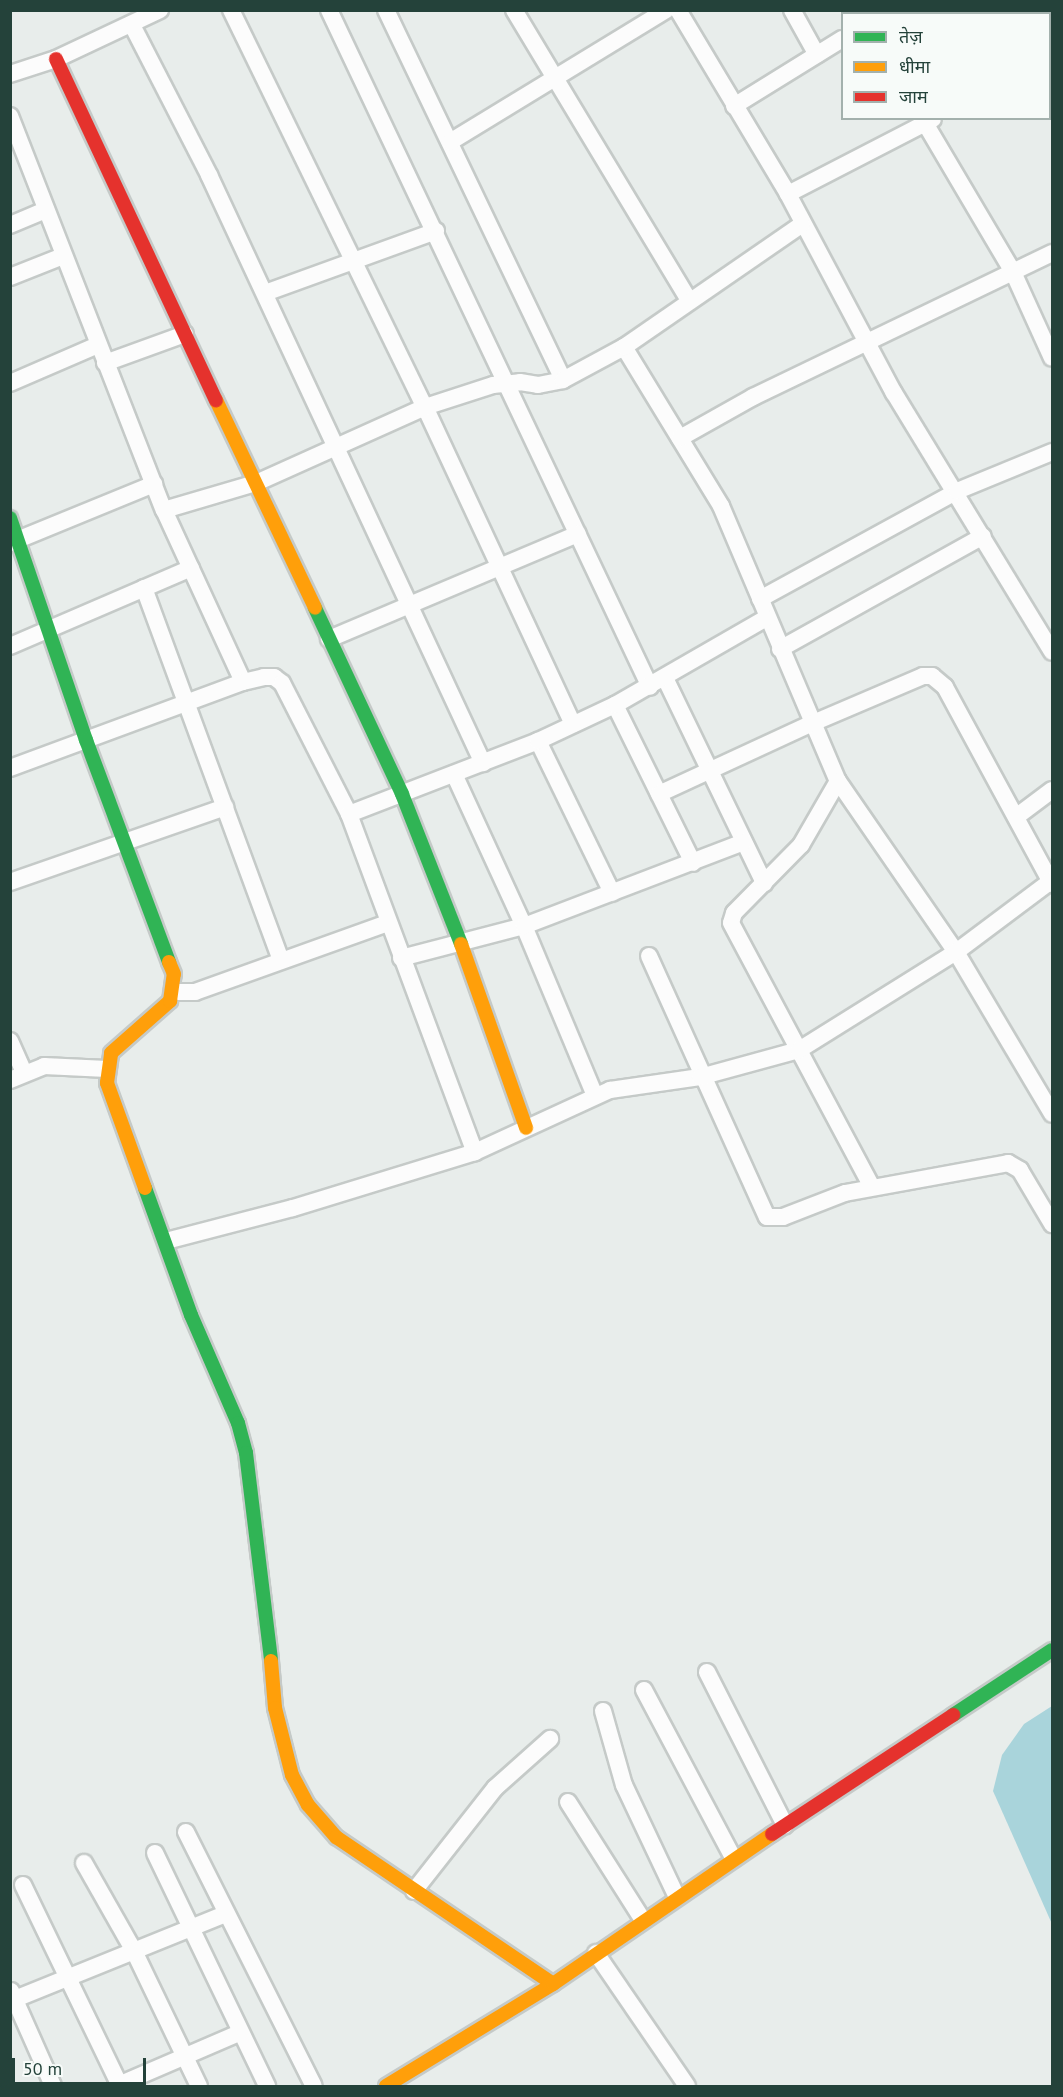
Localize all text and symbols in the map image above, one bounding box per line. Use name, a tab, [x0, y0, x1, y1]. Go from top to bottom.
legend	[841, 12, 1051, 120]
text: तेज़	[899, 25, 923, 48]
text: धीमा	[899, 55, 930, 78]
text: जाम	[899, 85, 928, 108]
scale bar	[15, 2046, 148, 2084]
text: 50 m	[23, 2057, 62, 2080]

